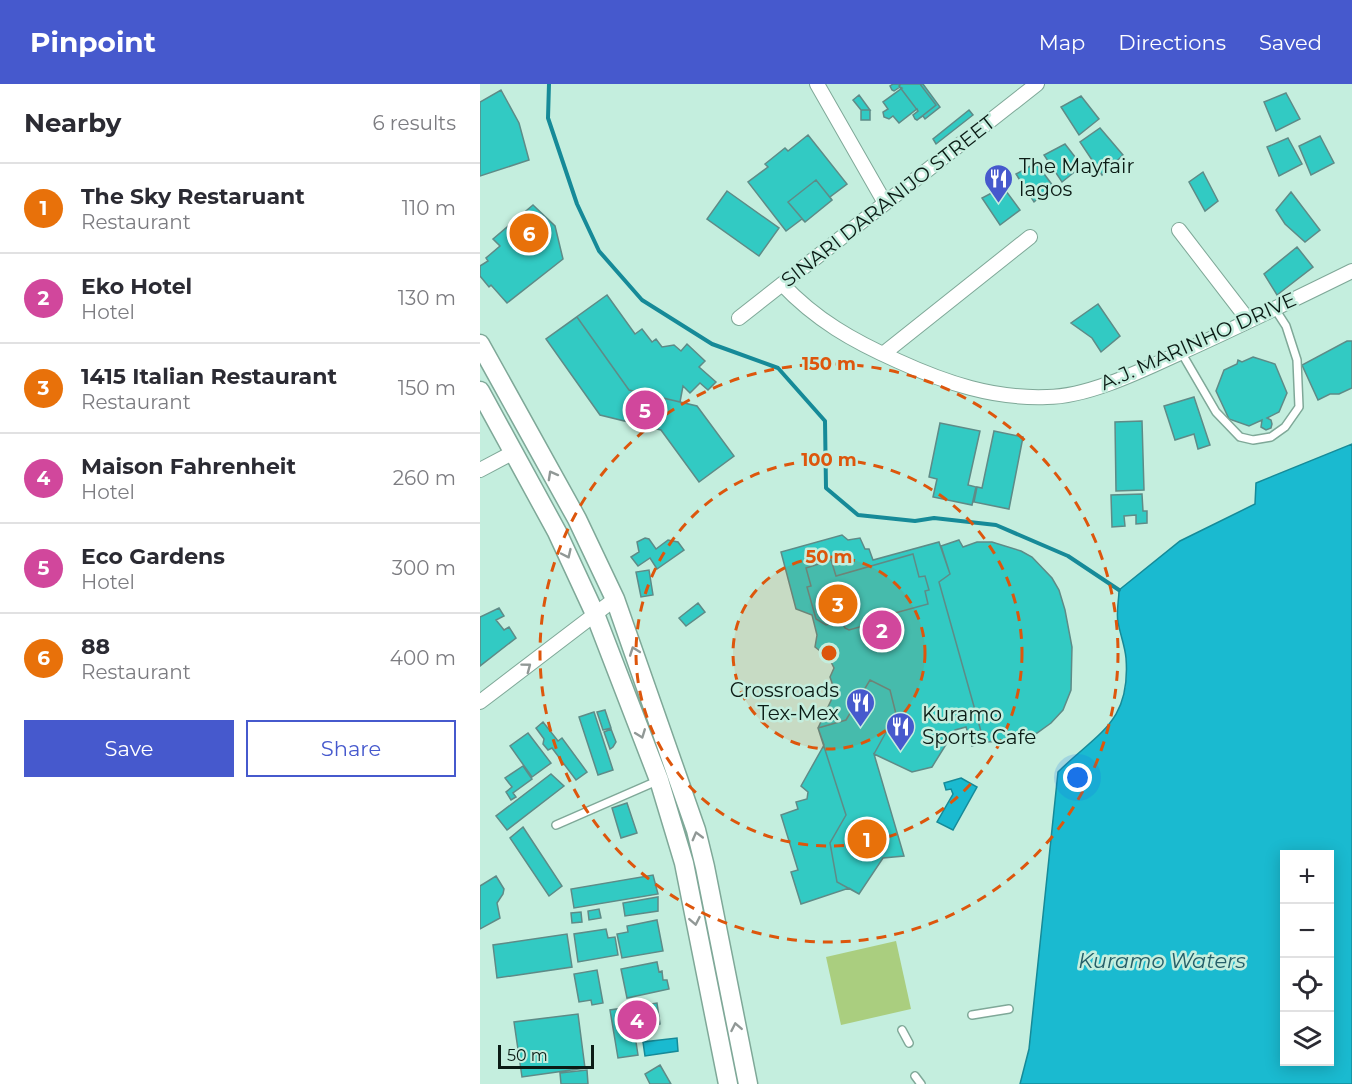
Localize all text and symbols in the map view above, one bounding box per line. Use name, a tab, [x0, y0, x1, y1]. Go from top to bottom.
text: Pinpoint	[30, 25, 156, 59]
text: Map	[1039, 30, 1085, 55]
text: Directions	[1118, 30, 1226, 55]
text: Saved	[1259, 30, 1322, 55]
text: Nearby	[24, 107, 121, 139]
street label: SINARI DARANIJO STREET	[776, 110, 1000, 292]
text: 6 results	[372, 111, 456, 135]
place label: The Mayfair lagos	[1019, 154, 1134, 201]
restaurant icon: The Mayfair lagos	[982, 162, 1014, 204]
text: The Sky Restaruant	[81, 183, 305, 210]
text: 1	[40, 196, 47, 220]
text: 110 m	[402, 196, 456, 220]
text: Restaurant	[81, 210, 191, 234]
pin: 6	[509, 210, 548, 256]
text: Eko Hotel	[81, 273, 192, 300]
text: 2	[38, 286, 49, 310]
text: 130 m	[398, 286, 456, 310]
street label: A.J. MARINHO DRIVE	[1096, 287, 1300, 395]
text: Hotel	[81, 300, 135, 324]
text: 150 m	[802, 353, 856, 375]
text: 1415 Italian Restaurant	[81, 363, 337, 390]
text: 3	[38, 376, 49, 400]
text: 150 m	[398, 376, 456, 400]
pin: 5	[626, 388, 664, 432]
text: Restaurant	[81, 390, 191, 414]
text: 100 m	[801, 449, 857, 471]
text: Maison Fahrenheit	[81, 453, 296, 480]
text: 4	[37, 466, 50, 490]
text: 260 m	[393, 466, 456, 490]
one-way arrow	[548, 470, 559, 481]
text: Hotel	[81, 480, 135, 504]
text: Eco Gardens	[81, 543, 225, 570]
text: 50 m	[806, 546, 852, 568]
one-way arrow	[560, 547, 572, 558]
text: 5	[38, 556, 49, 580]
text: 300 m	[392, 556, 456, 580]
text: Hotel	[81, 570, 135, 594]
pin: 3	[818, 582, 858, 626]
pin: 2	[862, 608, 902, 652]
text: 88	[81, 633, 110, 660]
centre of rings	[819, 643, 839, 663]
text: 6	[37, 646, 50, 670]
text: 400 m	[390, 646, 456, 670]
one-way arrow	[629, 646, 642, 657]
text: Restaurant	[81, 660, 191, 684]
one-way arrow	[520, 663, 531, 674]
place label: Crossroads Tex-Mex	[730, 678, 839, 725]
restaurant icon: Crossroads Tex-Mex	[844, 686, 876, 728]
place label: Kuramo Sports Cafe	[922, 702, 1036, 749]
restaurant icon: Kuramo Sports Cafe	[885, 710, 917, 752]
button: Save	[24, 720, 234, 777]
button: Share	[246, 720, 456, 777]
one-way arrow	[634, 728, 647, 739]
your location	[1063, 763, 1092, 792]
pin: 1	[848, 816, 886, 861]
one-way arrow	[692, 831, 704, 842]
map controls	[1280, 850, 1334, 1066]
button: +	[1280, 850, 1334, 904]
button: −	[1280, 904, 1334, 958]
one-way arrow	[688, 916, 701, 926]
water label: Kuramo Waters	[1078, 948, 1246, 973]
button: locate	[1280, 958, 1334, 1012]
pin: 4	[618, 998, 656, 1042]
button: layers	[1280, 1012, 1334, 1066]
one-way arrow	[730, 1022, 743, 1032]
scale bar	[498, 1042, 594, 1070]
text: 50 m	[507, 1046, 548, 1065]

